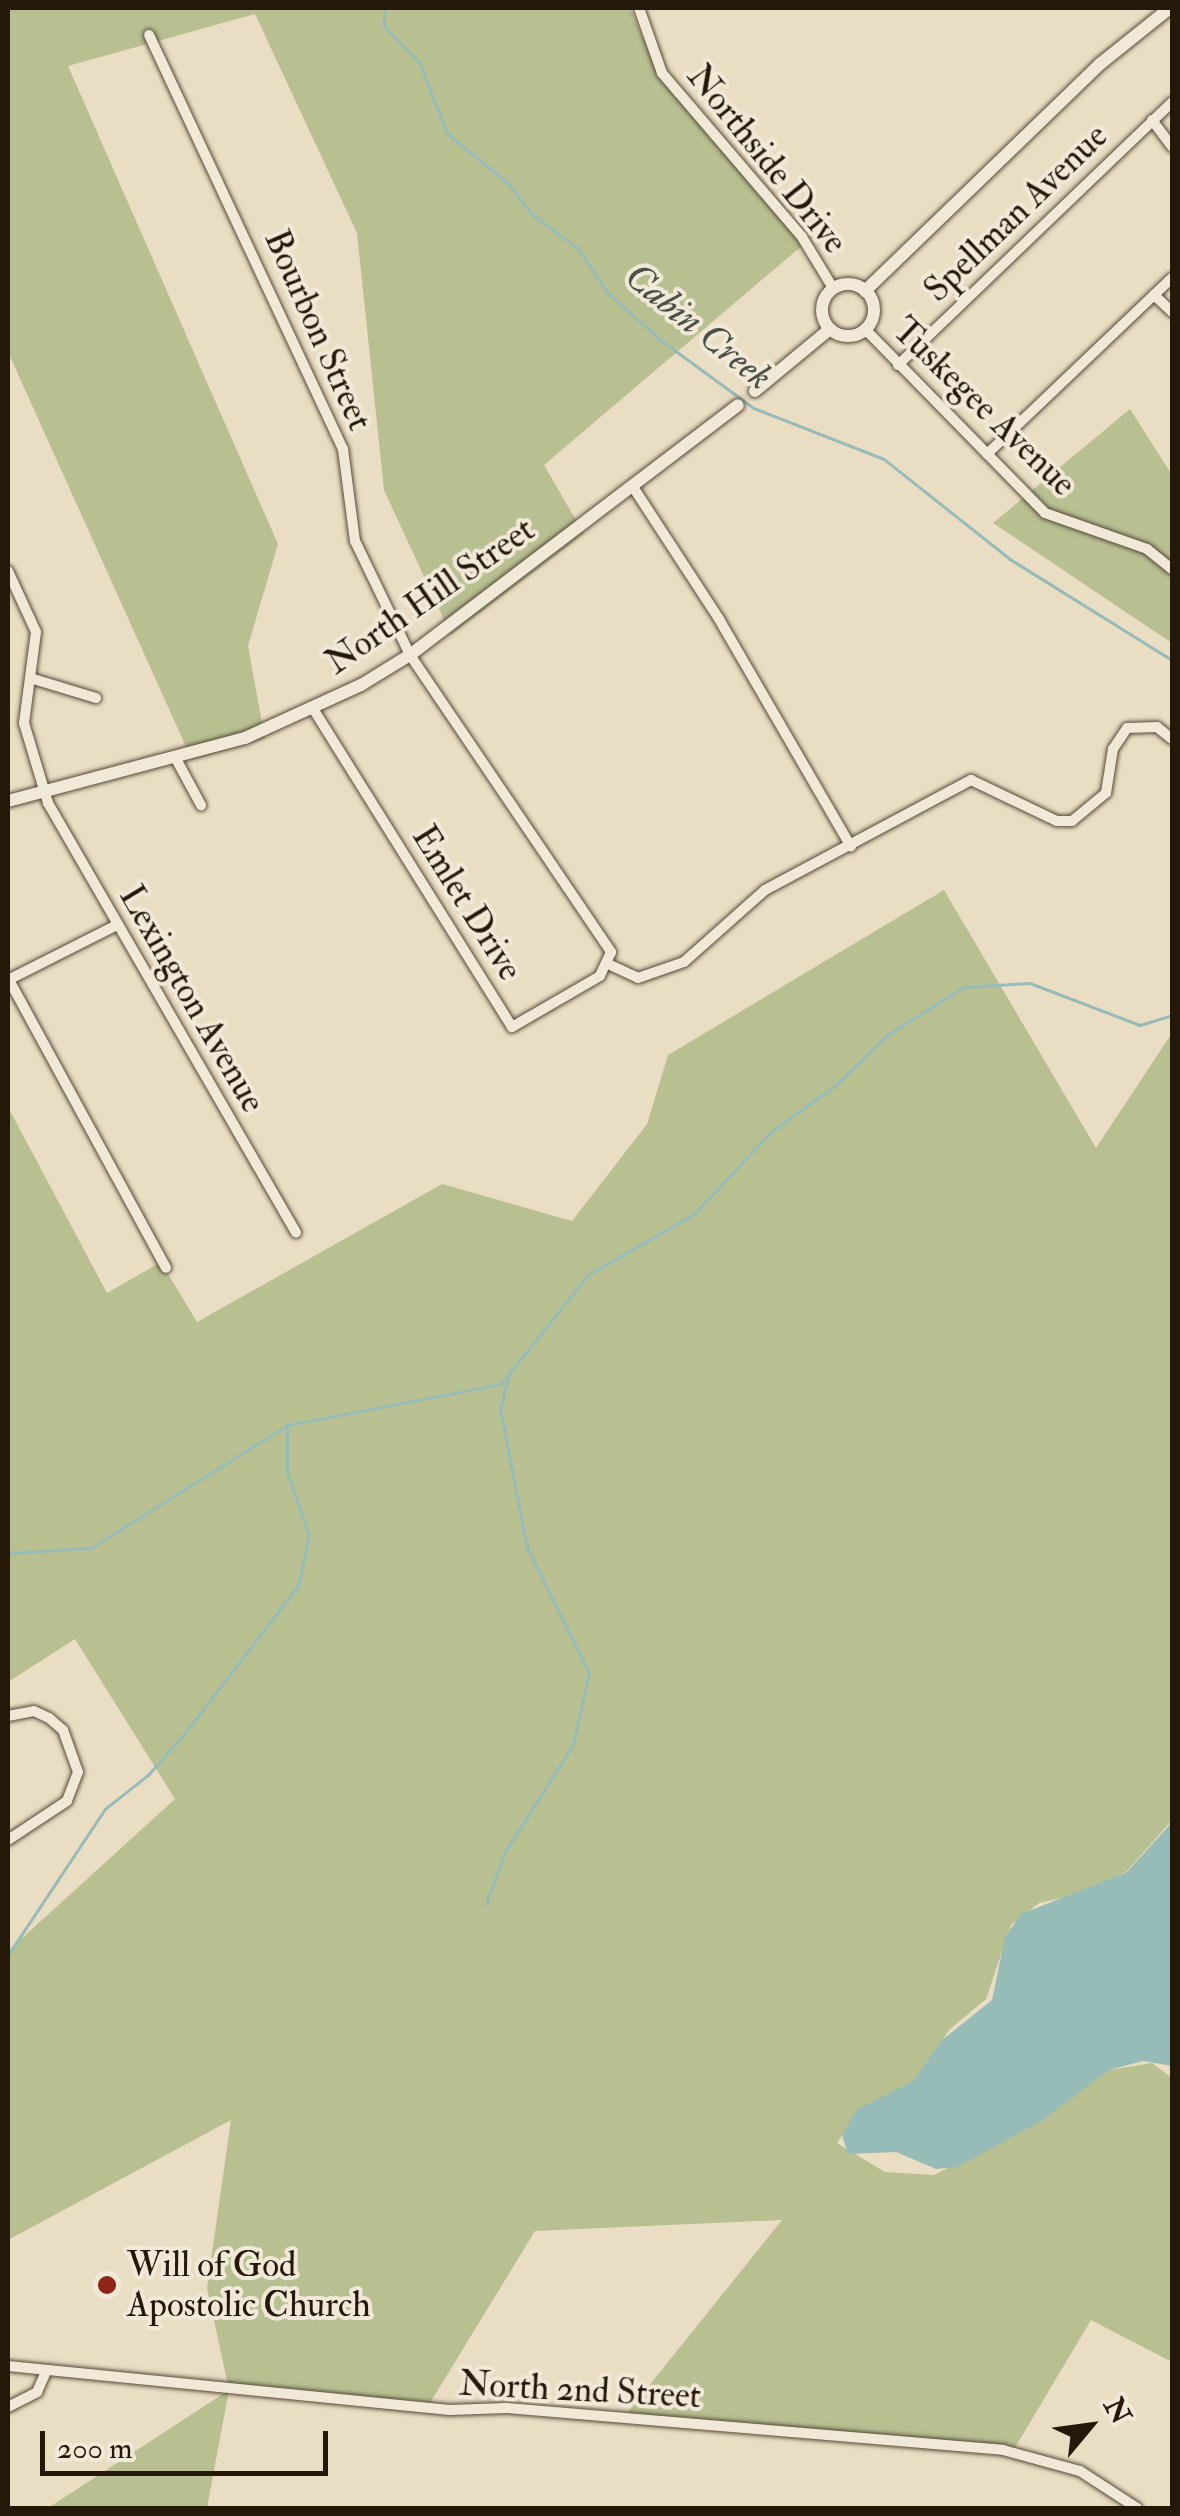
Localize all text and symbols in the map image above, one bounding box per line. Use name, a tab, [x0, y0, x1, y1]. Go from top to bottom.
street label: Northside Drive	[678, 56, 856, 262]
street label: Spellman Avenue	[916, 115, 1116, 311]
street label: Bourbon Street	[255, 223, 381, 437]
water label: Cabin Creek	[615, 254, 781, 400]
street label: Tuskegee Avenue	[884, 309, 1084, 505]
street label: North Hill Street	[318, 508, 542, 684]
street label: Emlet Drive	[403, 818, 531, 988]
street label: Lexington Avenue	[110, 878, 274, 1120]
place label: Will of God Apostolic Church	[127, 2244, 370, 2326]
marker: Will of God Apostolic Church	[96, 2274, 118, 2296]
street label: North 2nd Street	[458, 2363, 702, 2417]
north arrow	[1040, 2376, 1140, 2476]
text: N	[1095, 2392, 1138, 2431]
scale bar	[45, 2411, 332, 2473]
text: 200 m	[57, 2430, 133, 2467]

